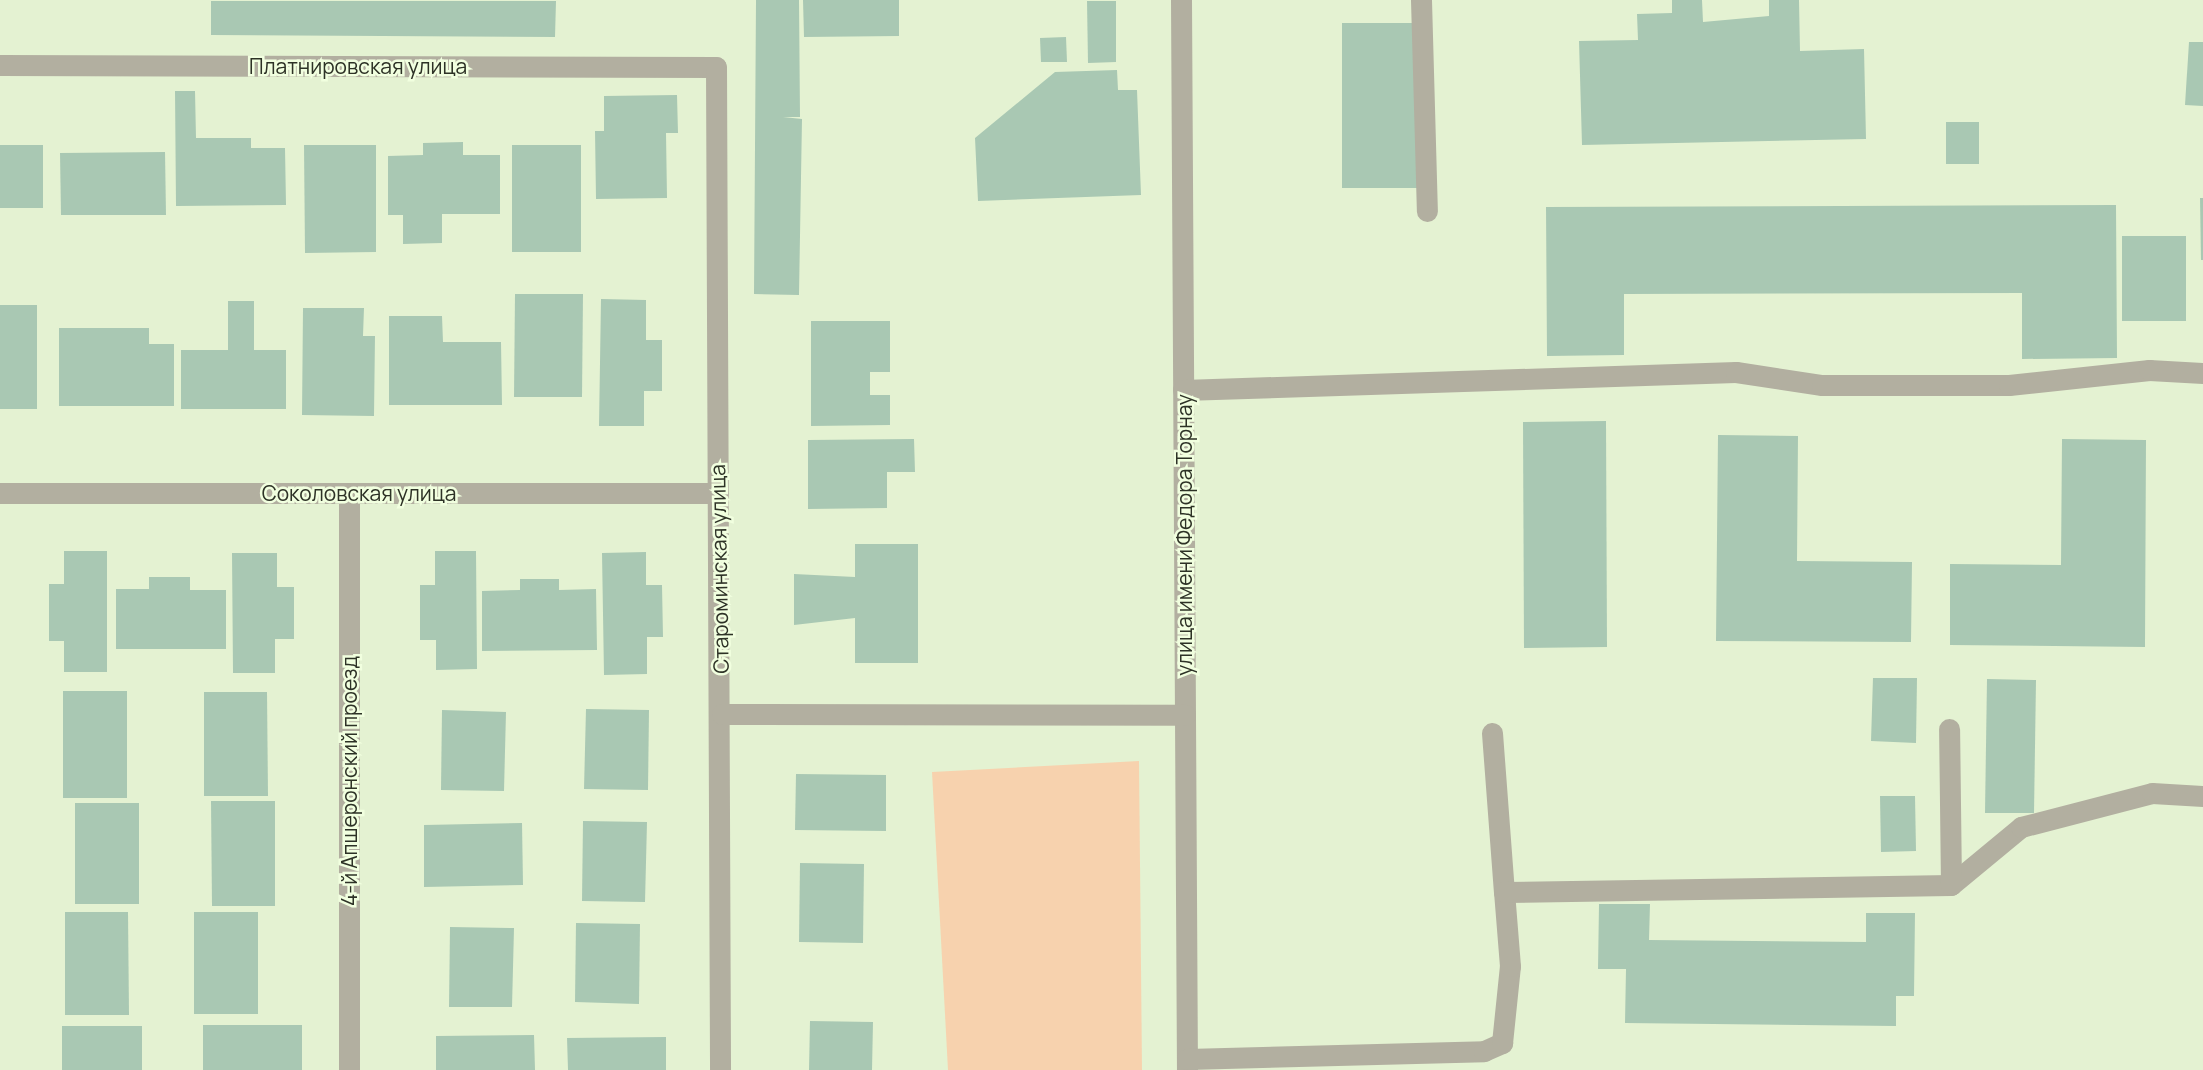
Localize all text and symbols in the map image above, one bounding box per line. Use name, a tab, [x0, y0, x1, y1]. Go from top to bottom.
street label: Платнировская улица	[249, 53, 467, 79]
street label: улица имени Федора Торнау	[1171, 394, 1197, 676]
street label: Староминская улица	[705, 464, 733, 674]
street label: Соколовская улица	[262, 480, 456, 506]
street label: 4-й Апшеронский проезд	[336, 656, 362, 906]

